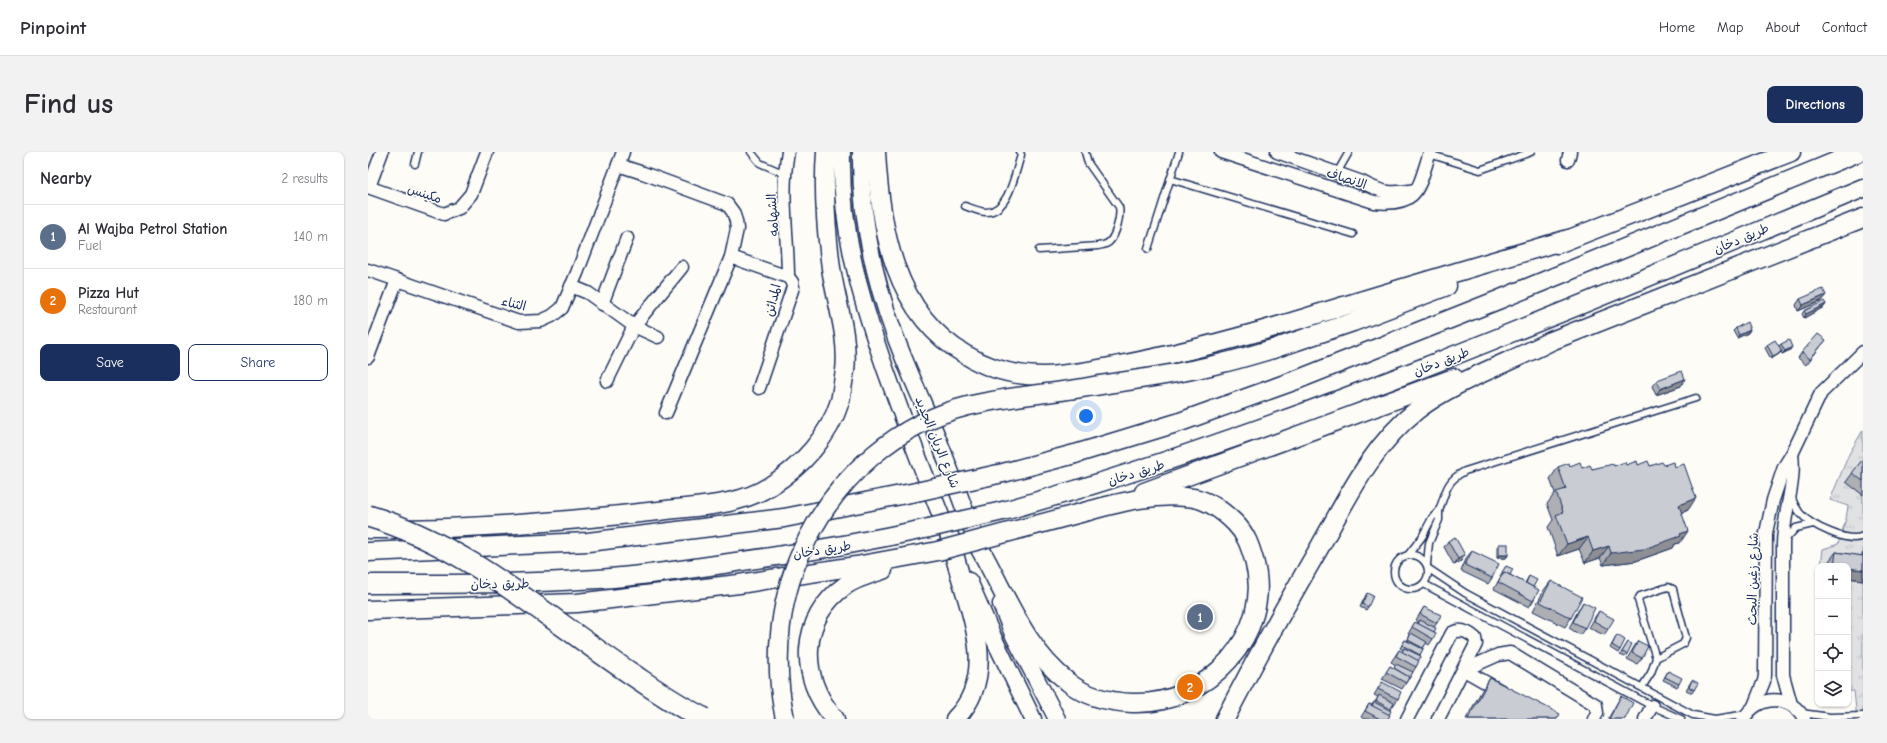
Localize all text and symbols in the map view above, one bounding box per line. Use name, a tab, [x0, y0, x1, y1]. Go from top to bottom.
text: Pinpoint	[20, 17, 86, 39]
text: Home	[1659, 19, 1695, 36]
text: Map	[1717, 19, 1743, 36]
text: About	[1765, 19, 1800, 36]
text: Contact	[1822, 19, 1867, 36]
button: Directions	[1767, 86, 1863, 123]
text: Find us	[24, 88, 113, 120]
street label: الانصاف	[1325, 165, 1369, 192]
text: Nearby	[40, 169, 91, 188]
text: 2 results	[281, 171, 328, 186]
street label: مكينس	[406, 181, 444, 207]
street label: الشهامه	[764, 193, 781, 237]
text: Al Wajba Petrol Station	[78, 220, 227, 238]
street label: طريق دخان	[1711, 220, 1772, 258]
text: 1	[50, 229, 56, 244]
text: 140 m	[294, 229, 328, 244]
text: Fuel	[78, 238, 102, 253]
street label: المدائن	[761, 282, 784, 318]
text: Pizza Hut	[78, 284, 139, 302]
text: 2	[50, 293, 56, 308]
text: 180 m	[293, 293, 328, 308]
street label: الثناء	[500, 293, 528, 314]
text: Restaurant	[78, 302, 137, 317]
button: Save	[40, 344, 180, 381]
button: Share	[188, 344, 328, 381]
street label: طريق دخان	[1411, 344, 1472, 380]
street label: شارع الريان الجديد	[910, 394, 963, 491]
your location	[1076, 406, 1096, 426]
street label: طريق دخان	[1106, 457, 1167, 489]
street label: شارع زغين البحث	[1744, 533, 1763, 626]
street label: طريق دخان	[792, 537, 852, 562]
map controls	[1815, 563, 1851, 707]
button: +	[1815, 563, 1851, 599]
street label: طريق دخان	[471, 575, 530, 593]
button: −	[1815, 599, 1851, 635]
pin: 1	[1187, 602, 1213, 632]
button: locate	[1815, 635, 1851, 671]
button: layers	[1815, 671, 1851, 707]
pin: 2	[1177, 672, 1203, 702]

